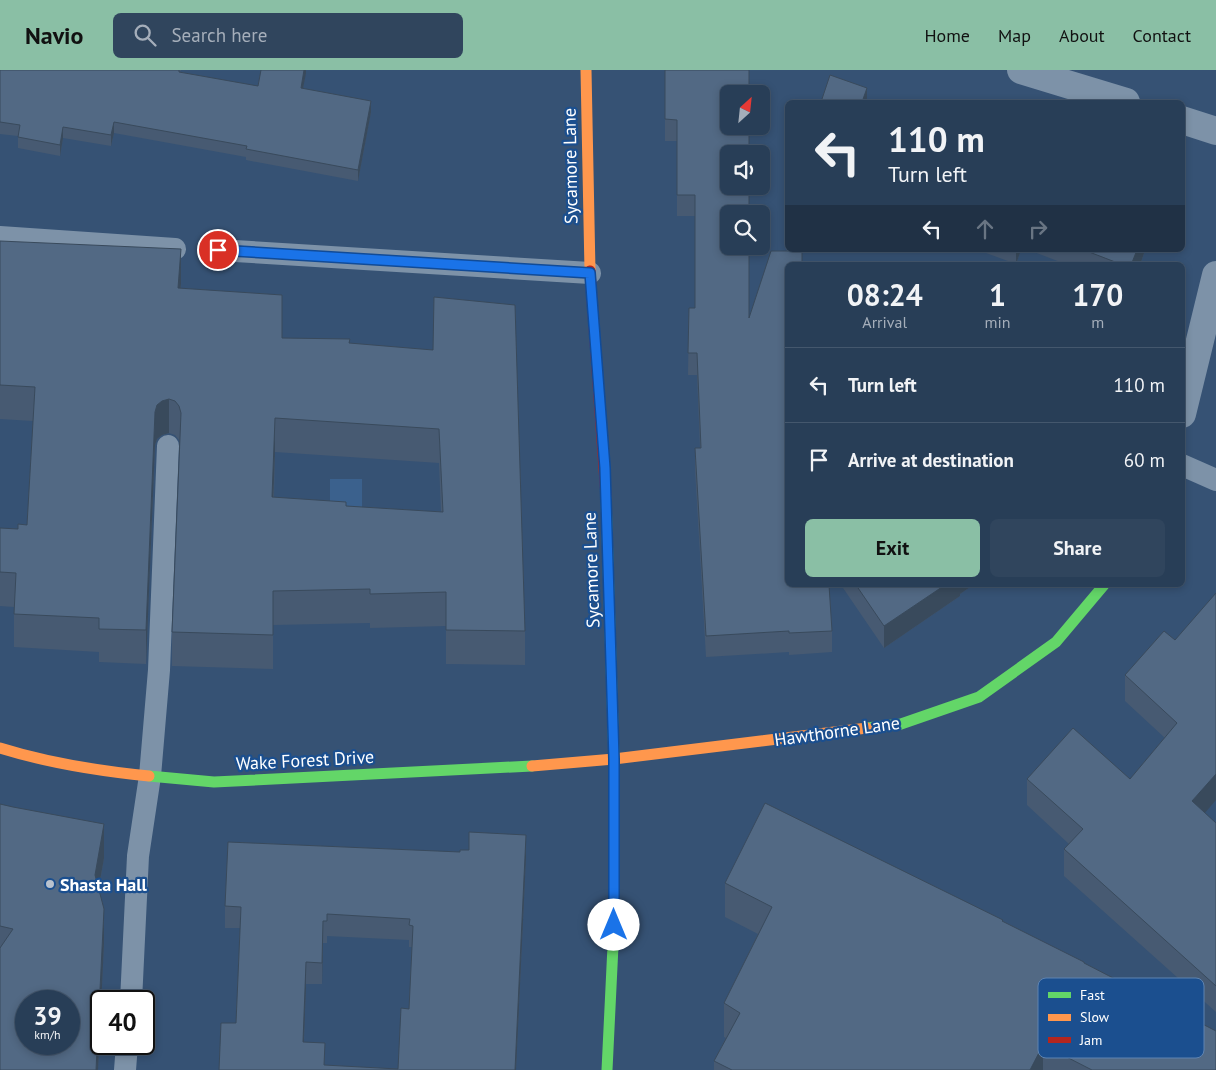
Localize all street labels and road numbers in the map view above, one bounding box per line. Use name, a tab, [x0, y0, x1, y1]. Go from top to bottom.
street label: Sycamore Lane	[557, 108, 583, 224]
street label: Sycamore Lane	[577, 512, 605, 628]
street label: Hawthorne Lane	[773, 711, 901, 751]
street label: Wake Forest Drive	[235, 745, 375, 775]

